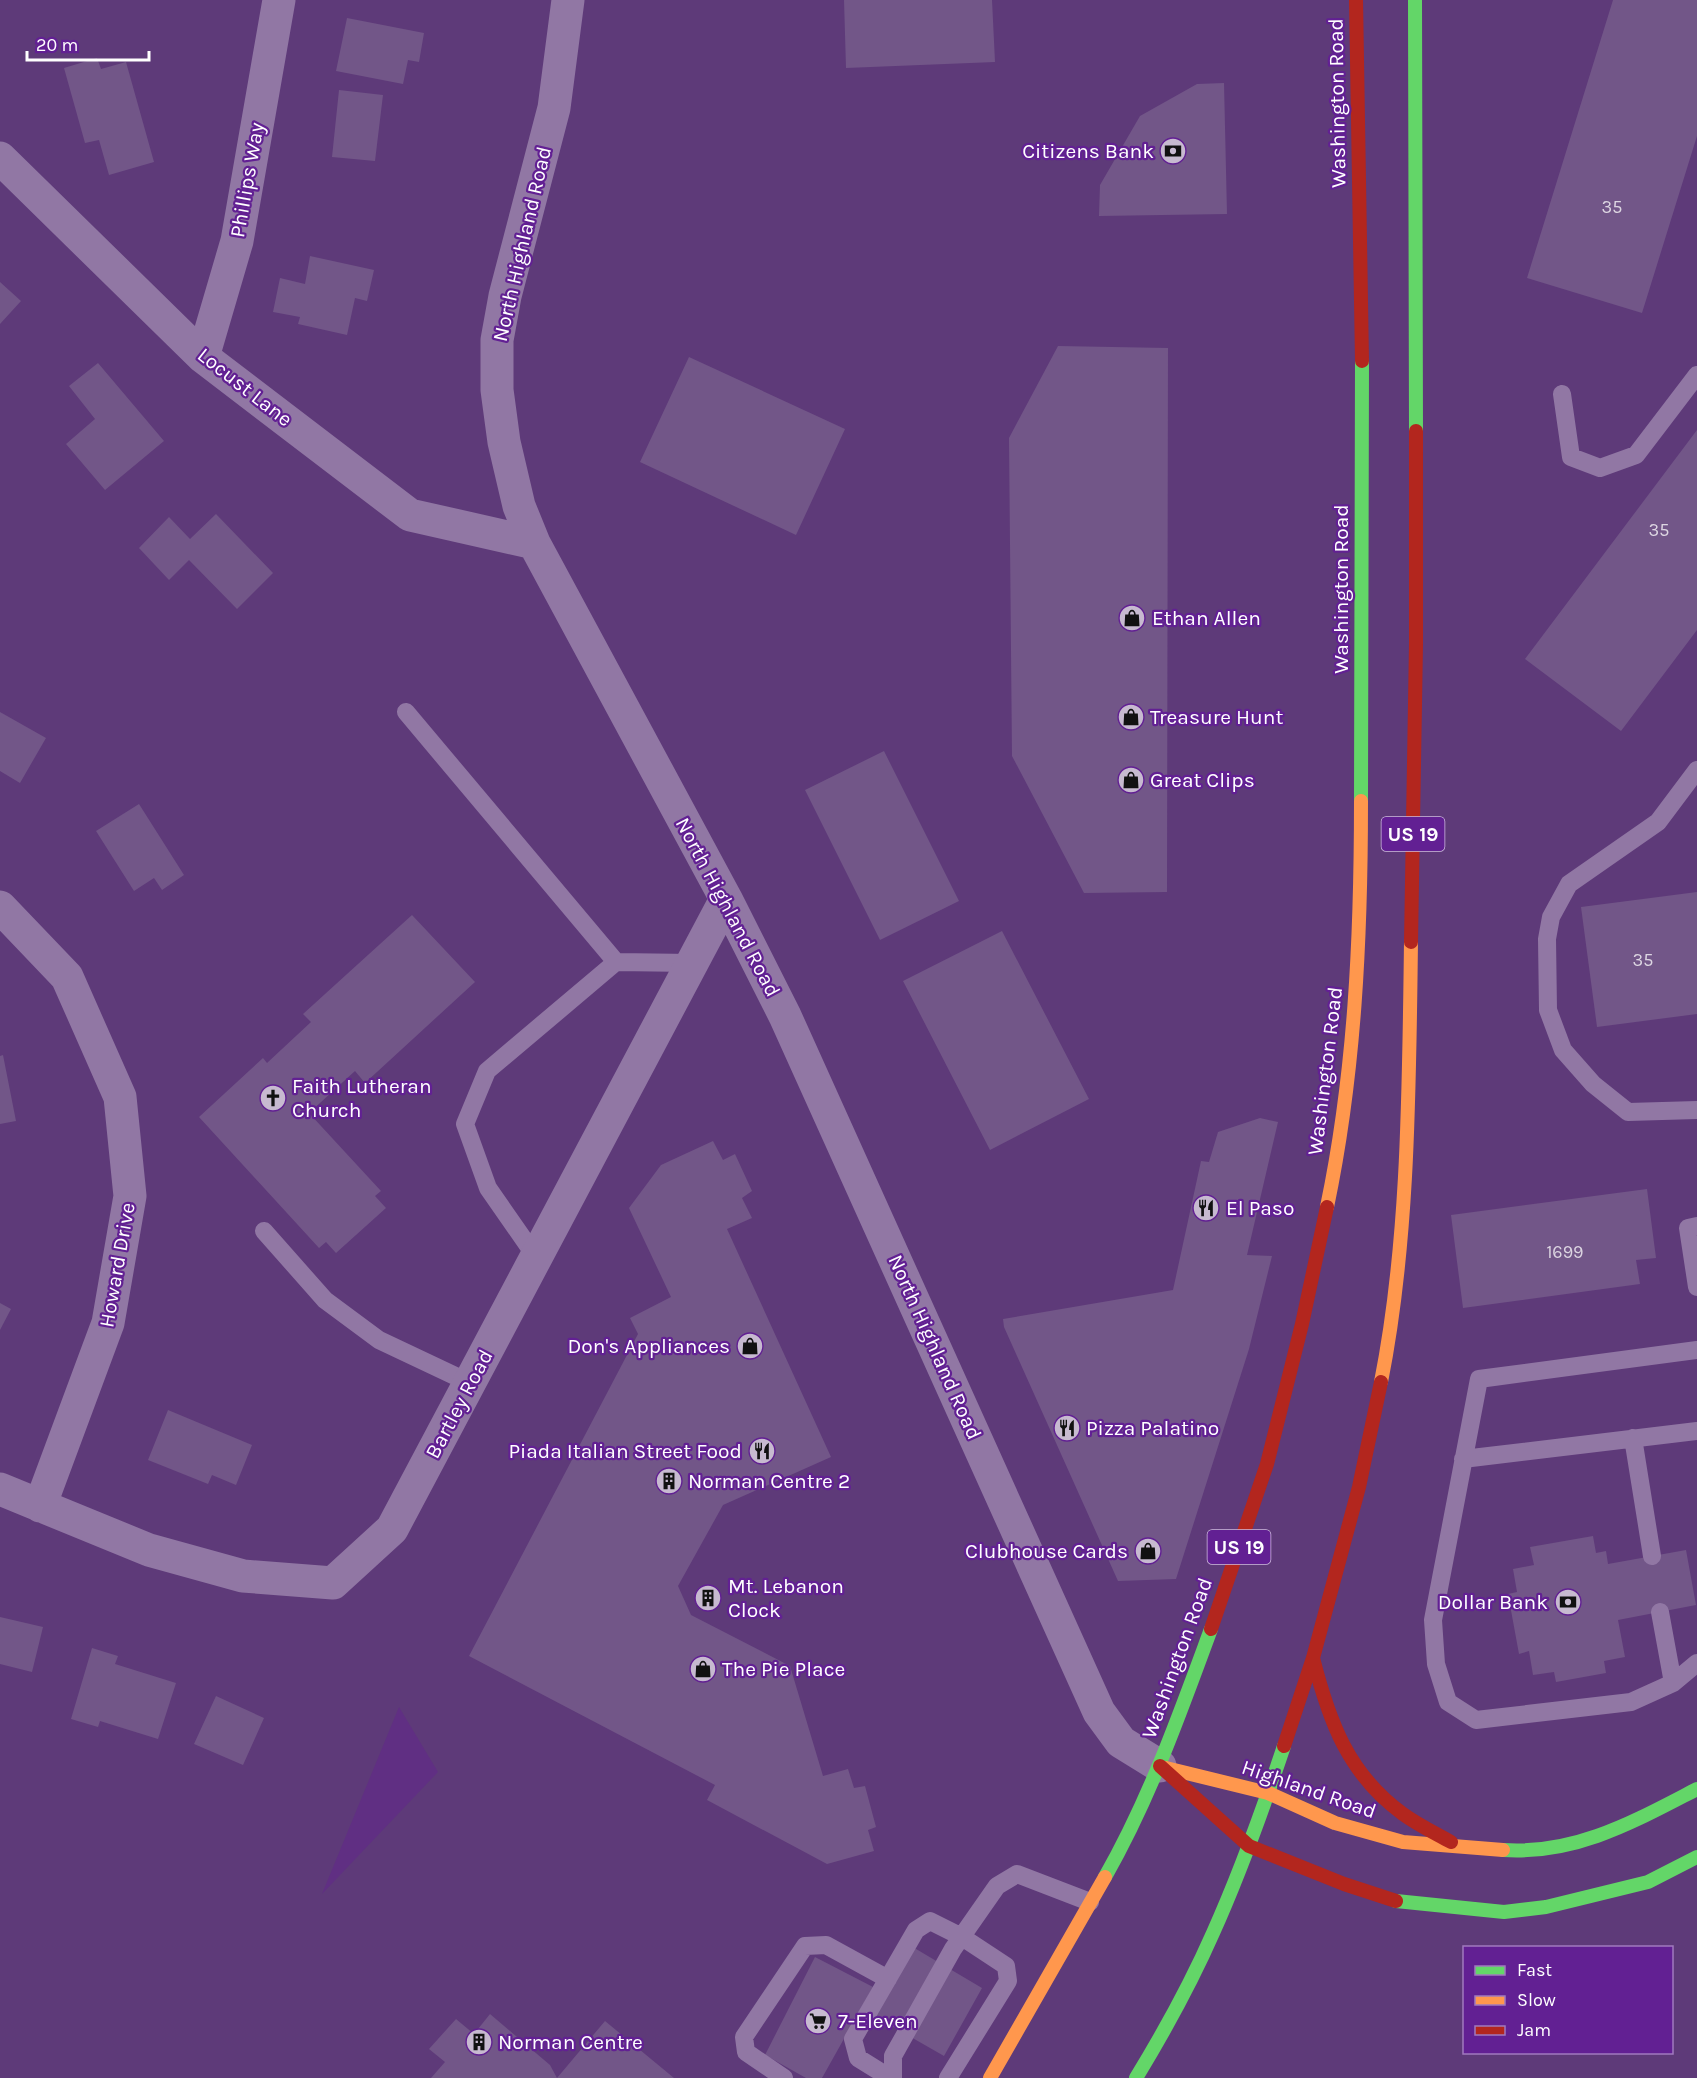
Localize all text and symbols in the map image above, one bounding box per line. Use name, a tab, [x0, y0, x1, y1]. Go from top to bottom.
street label: Washington Road	[1324, 18, 1350, 188]
scale bar	[27, 24, 148, 62]
text: 20 m	[36, 34, 78, 56]
street label: Phillips Way	[225, 120, 269, 239]
bank icon: Citizens Bank	[1158, 136, 1188, 166]
place label: Citizens Bank	[1022, 139, 1154, 163]
street label: North Highland Road	[488, 144, 556, 344]
house number: 35	[1602, 196, 1622, 218]
street label: Locust Lane	[193, 343, 297, 431]
street label: Washington Road	[1329, 504, 1353, 674]
house number: 35	[1649, 519, 1669, 541]
shop icon: Ethan Allen	[1117, 603, 1147, 633]
place label: Ethan Allen	[1152, 606, 1261, 630]
shop icon: Treasure Hunt	[1116, 702, 1146, 732]
place label: Treasure Hunt	[1150, 705, 1283, 729]
shop icon: Great Clips	[1116, 765, 1146, 795]
place label: Great Clips	[1150, 768, 1255, 792]
street label: North Highland Road	[671, 813, 785, 1001]
road number: US 19	[1382, 817, 1444, 851]
house number: 35	[1633, 949, 1653, 971]
street label: Washington Road	[1303, 985, 1347, 1157]
place label: Faith Lutheran Church	[292, 1074, 432, 1122]
church icon: Faith Lutheran Church	[258, 1083, 288, 1113]
restaurant icon: El Paso	[1191, 1193, 1221, 1223]
place label: El Paso	[1226, 1196, 1294, 1220]
street label: Howard Drive	[94, 1201, 140, 1329]
house number: 1699	[1546, 1241, 1584, 1263]
street label: North Highland Road	[883, 1251, 987, 1443]
shop icon: Don's Appliances	[735, 1331, 765, 1361]
place label: Don's Appliances	[567, 1334, 730, 1358]
street label: Bartley Road	[420, 1345, 498, 1463]
restaurant icon: Pizza Palatino	[1052, 1413, 1082, 1443]
place label: Pizza Palatino	[1086, 1416, 1219, 1440]
restaurant icon: Piada Italian Street Food	[747, 1436, 777, 1466]
place label: Piada Italian Street Food	[508, 1439, 742, 1463]
building icon: Norman Centre 2	[654, 1466, 684, 1496]
place label: Norman Centre 2	[688, 1469, 850, 1493]
road number: US 19	[1208, 1530, 1270, 1564]
shop icon: Clubhouse Cards	[1133, 1536, 1163, 1566]
place label: Clubhouse Cards	[965, 1539, 1128, 1563]
place label: Mt. Lebanon Clock	[728, 1574, 844, 1622]
street label: Washington Road	[1137, 1574, 1217, 1742]
building icon: Mt. Lebanon Clock	[693, 1583, 723, 1613]
bank icon: Dollar Bank	[1553, 1587, 1583, 1617]
place label: Dollar Bank	[1438, 1590, 1548, 1614]
shop icon: The Pie Place	[688, 1654, 718, 1684]
place label: The Pie Place	[722, 1657, 845, 1681]
street label: Highland Road	[1239, 1755, 1379, 1823]
legend	[1463, 1946, 1673, 2054]
text: Fast	[1517, 1959, 1552, 1981]
text: Slow	[1517, 1989, 1556, 2011]
supermarket icon: 7-Eleven	[803, 2006, 833, 2036]
place label: 7-Eleven	[838, 2009, 918, 2033]
text: Jam	[1517, 2019, 1551, 2041]
building icon: Norman Centre	[464, 2027, 494, 2057]
place label: Norman Centre	[498, 2030, 643, 2054]

